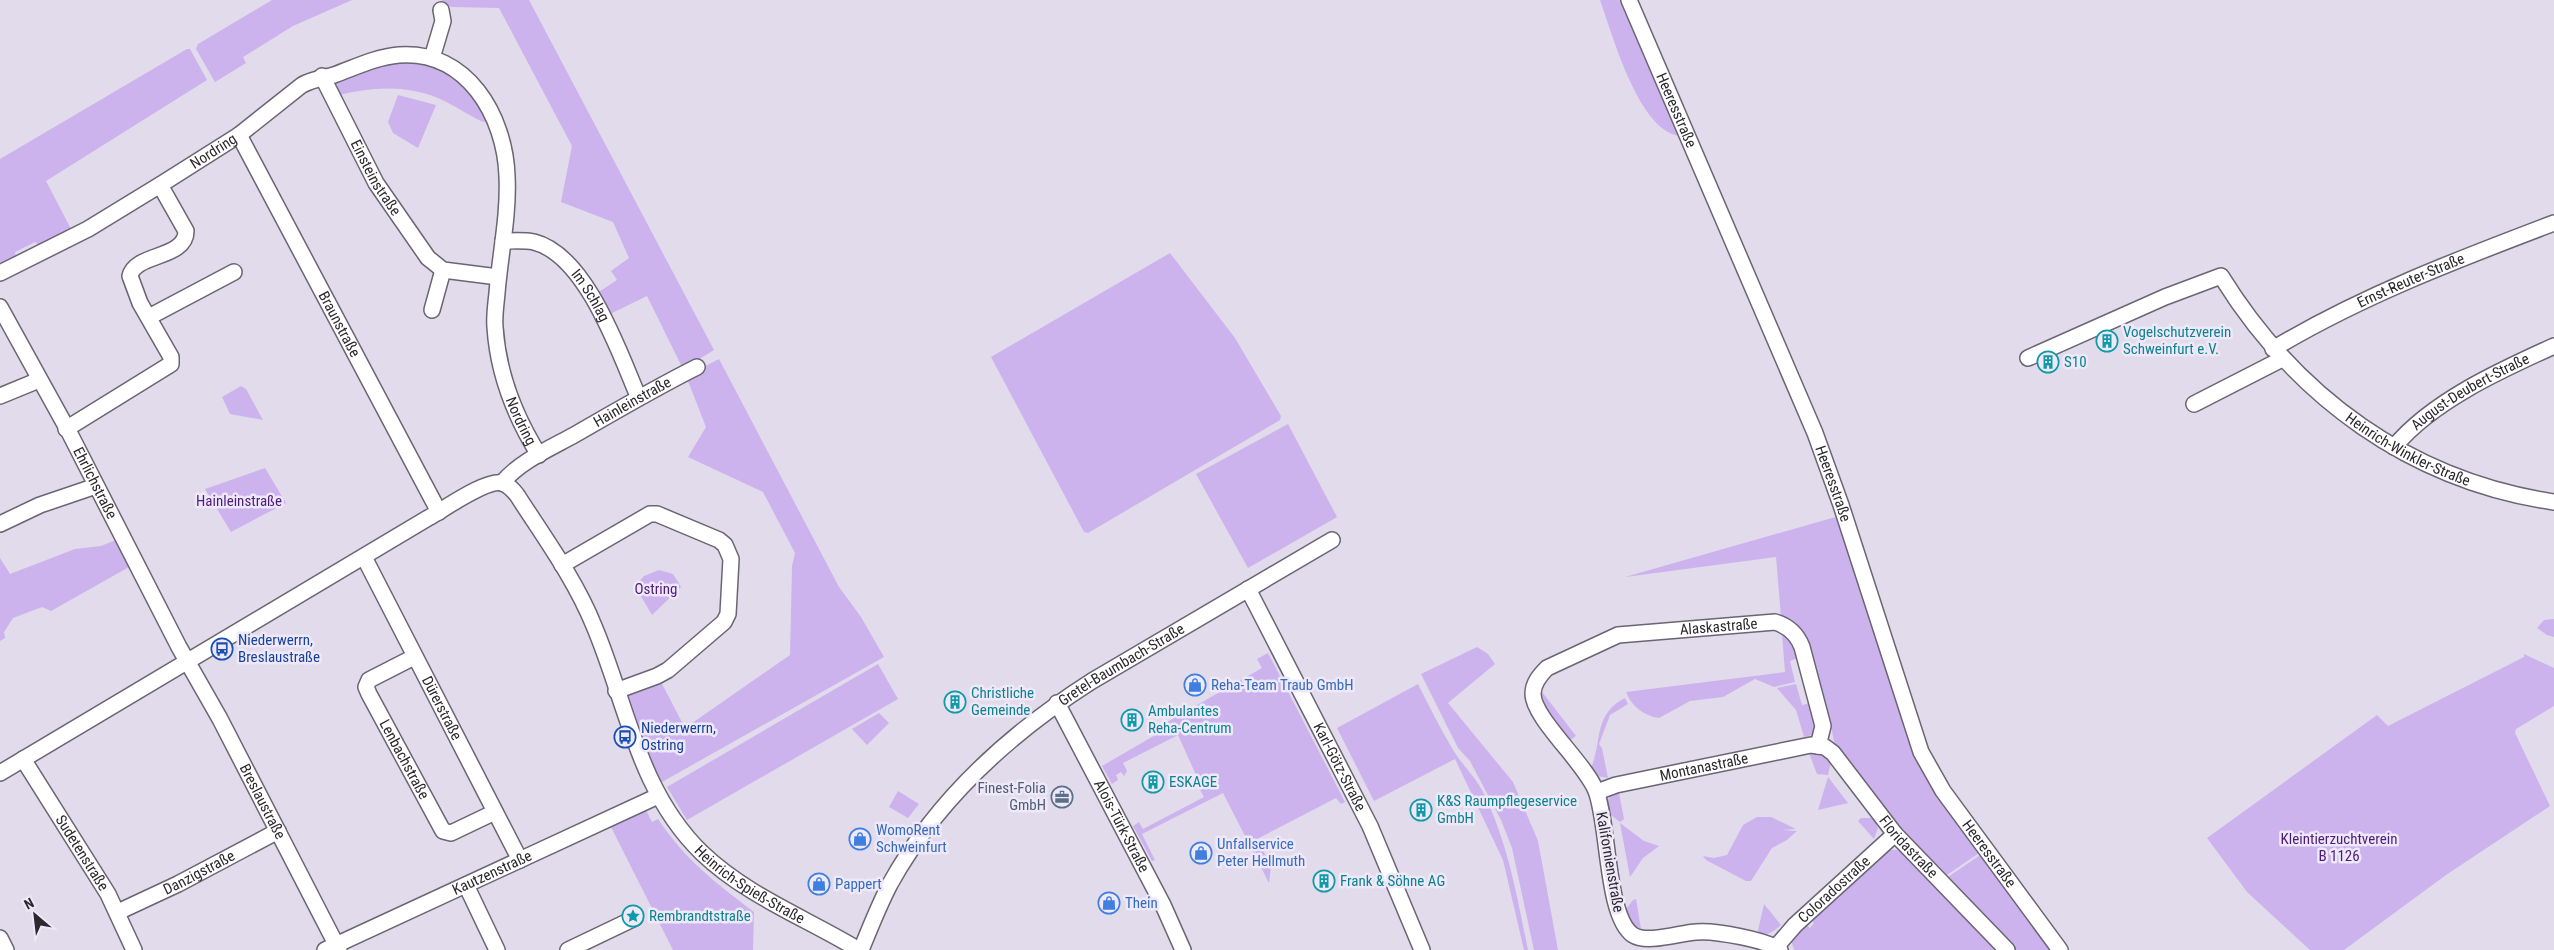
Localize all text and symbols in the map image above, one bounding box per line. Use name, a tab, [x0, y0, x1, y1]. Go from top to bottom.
street label: Heeresstraße	[1652, 70, 1700, 150]
street label: Nordring	[187, 130, 240, 173]
street label: Einsteinstraße	[347, 137, 405, 219]
street label: Ernst-Reuter-Straße	[2354, 249, 2467, 312]
street label: Im Schlag	[567, 265, 613, 325]
street label: Braunstraße	[315, 288, 364, 360]
place label: Vogelschutzverein Schweinfurt e.V.	[2123, 323, 2231, 358]
building icon: Vogelschutzverein Schweinfurt e.V.	[2095, 329, 2119, 353]
building icon: S10	[2036, 350, 2060, 374]
street label: August-Deubert-Straße	[2407, 350, 2532, 434]
place label: S10	[2064, 353, 2087, 371]
street label: Hainleinstraße	[590, 373, 674, 431]
street label: Nordring	[502, 394, 540, 448]
street label: Heinrich-Winkler-Straße	[2342, 409, 2473, 490]
street label: Heeresstraße	[1811, 443, 1855, 524]
street label: Ehrlichstraße	[69, 444, 121, 522]
park label: Hainleinstraße	[196, 492, 282, 510]
park label: Ostring	[635, 580, 677, 598]
street label: Alaskastraße	[1679, 614, 1758, 639]
street label: Gretel-Baumbach-Straße	[1055, 620, 1188, 710]
place label: Niederwerrn, Breslaustraße	[238, 631, 320, 666]
bus stop icon: Niederwerrn, Breslaustraße	[210, 637, 234, 661]
street label: Dürerstraße	[418, 673, 466, 743]
shop icon: Reha-Team Traub GmbH	[1183, 673, 1207, 697]
place label: Reha-Team Traub GmbH	[1211, 676, 1354, 694]
place label: Christliche Gemeinde	[971, 684, 1034, 719]
building icon: Christliche Gemeinde	[943, 690, 967, 714]
place label: Ambulantes Reha-Centrum	[1148, 702, 1232, 737]
building icon: Ambulantes Reha-Centrum	[1120, 708, 1144, 732]
street label: Lenbachstraße	[375, 716, 433, 802]
place label: Niederwerrn, Ostring	[641, 719, 716, 754]
street label: Karl-Götz-Straße	[1309, 720, 1370, 814]
bus stop icon: Niederwerrn, Ostring	[613, 725, 637, 749]
street label: Montanastraße	[1658, 749, 1750, 785]
street label: Breslaustraße	[236, 761, 289, 842]
building icon: ESKAGE	[1141, 770, 1165, 794]
place label: ESKAGE	[1169, 773, 1217, 791]
street label: Alois-Türk-Straße	[1090, 777, 1153, 875]
place label: Finest-Folia GmbH	[977, 779, 1046, 814]
office icon: Finest-Folia GmbH	[1050, 785, 1074, 809]
place label: K&S Raumpflegeservice GmbH	[1437, 792, 1577, 827]
building icon: K&S Raumpflegeservice GmbH	[1409, 798, 1433, 822]
street label: Kalifornienstraße	[1592, 810, 1628, 914]
street label: Sudetenstraße	[52, 812, 113, 894]
street label: Floridastraße	[1875, 812, 1942, 882]
street label: Heeresstraße	[1958, 816, 2020, 891]
place label: WomoRent Schweinfurt	[876, 821, 947, 856]
shop icon: WomoRent Schweinfurt	[848, 827, 872, 851]
park label: Kleintierzuchtverein B 1126	[2281, 830, 2397, 865]
place label: Unfallservice Peter Hellmuth	[1217, 835, 1305, 870]
shop icon: Unfallservice Peter Hellmuth	[1189, 841, 1213, 865]
street label: Heinrich-Spieß-Straße	[691, 842, 808, 927]
street label: Danzigstraße	[160, 847, 238, 899]
street label: Kautzenstraße	[449, 847, 535, 899]
street label: Coloradostraße	[1794, 852, 1874, 927]
building icon: Frank & Söhne AG	[1312, 869, 1336, 893]
shop icon: Pappert	[807, 872, 831, 896]
place label: Frank & Söhne AG	[1340, 872, 1445, 890]
place label: Pappert	[835, 875, 882, 893]
north arrow	[10, 890, 60, 940]
shop icon: Thein	[1097, 891, 1121, 915]
text: N	[21, 894, 36, 913]
place label: Thein	[1125, 894, 1158, 912]
place icon: Rembrandtstraße	[621, 904, 645, 928]
place label: Rembrandtstraße	[649, 907, 751, 925]

